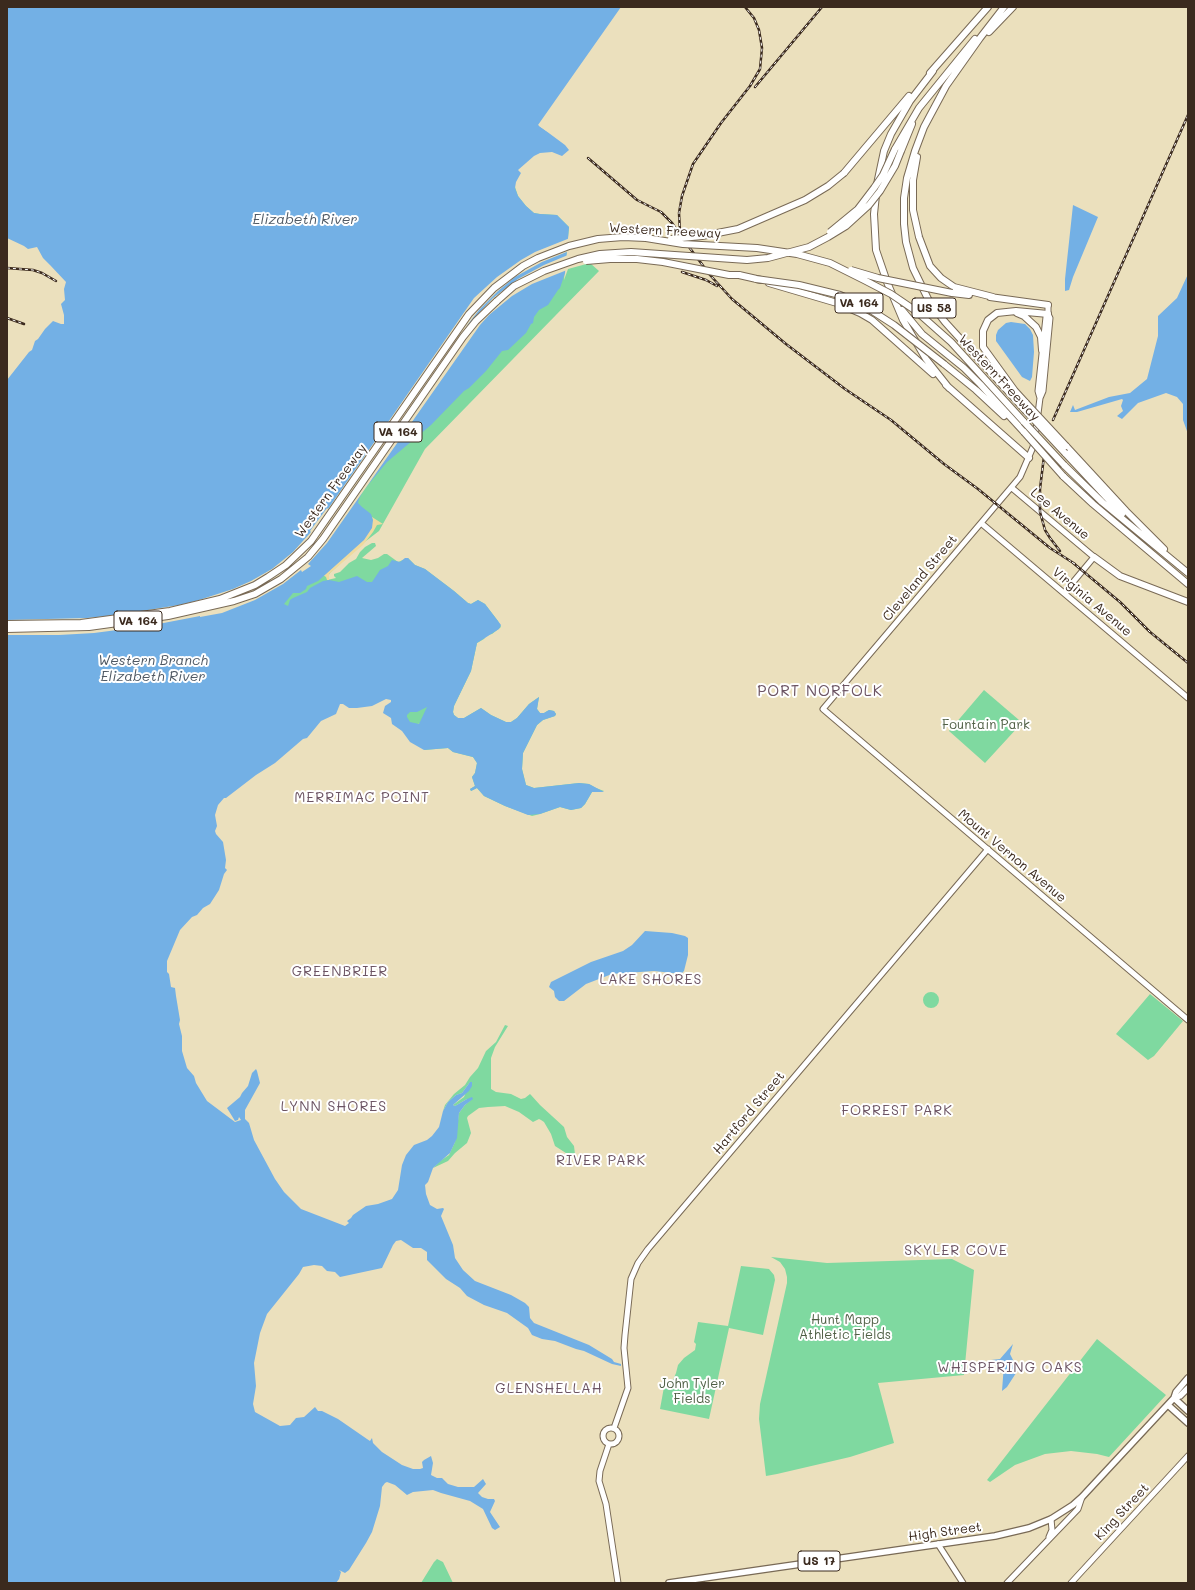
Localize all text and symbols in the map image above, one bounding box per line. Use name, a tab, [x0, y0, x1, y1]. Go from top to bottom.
water label: Elizabeth River	[253, 212, 357, 228]
street label: Western Freeway	[609, 220, 721, 242]
road number: VA 164	[835, 293, 883, 313]
road number: US 58	[912, 298, 956, 318]
street label: Western Freeway	[955, 332, 1043, 424]
road number: VA 164	[374, 422, 422, 442]
street label: Western Freeway	[292, 441, 370, 541]
street label: Lee Avenue	[1027, 485, 1093, 543]
street label: Cleveland Street	[879, 532, 961, 624]
street label: Virginia Avenue	[1049, 564, 1135, 640]
road number: VA 164	[114, 611, 162, 631]
water label: Western Branch Elizabeth River	[98, 653, 208, 686]
district label: PORT NORFOLK	[757, 682, 883, 700]
park label: Fountain Park	[942, 717, 1030, 733]
district label: MERRIMAC POINT	[294, 790, 430, 806]
street label: Mount Vernon Avenue	[955, 806, 1069, 906]
district label: GREENBRIER	[292, 964, 388, 980]
district label: LAKE SHORES	[600, 972, 702, 988]
street label: Hartford Street	[710, 1069, 788, 1157]
district label: LYNN SHORES	[281, 1099, 387, 1115]
district label: FORREST PARK	[841, 1103, 953, 1119]
district label: RIVER PARK	[556, 1153, 646, 1169]
district label: SKYLER COVE	[904, 1243, 1008, 1259]
park label: Hunt Mapp Athletic Fields	[799, 1312, 891, 1343]
district label: WHISPERING OAKS	[937, 1360, 1083, 1376]
park label: John Tyler Fields	[659, 1376, 725, 1407]
district label: GLENSHELLAH	[495, 1381, 603, 1397]
street label: King Street	[1092, 1480, 1152, 1544]
street label: High Street	[907, 1519, 983, 1545]
road number: US 17	[798, 1551, 840, 1571]

